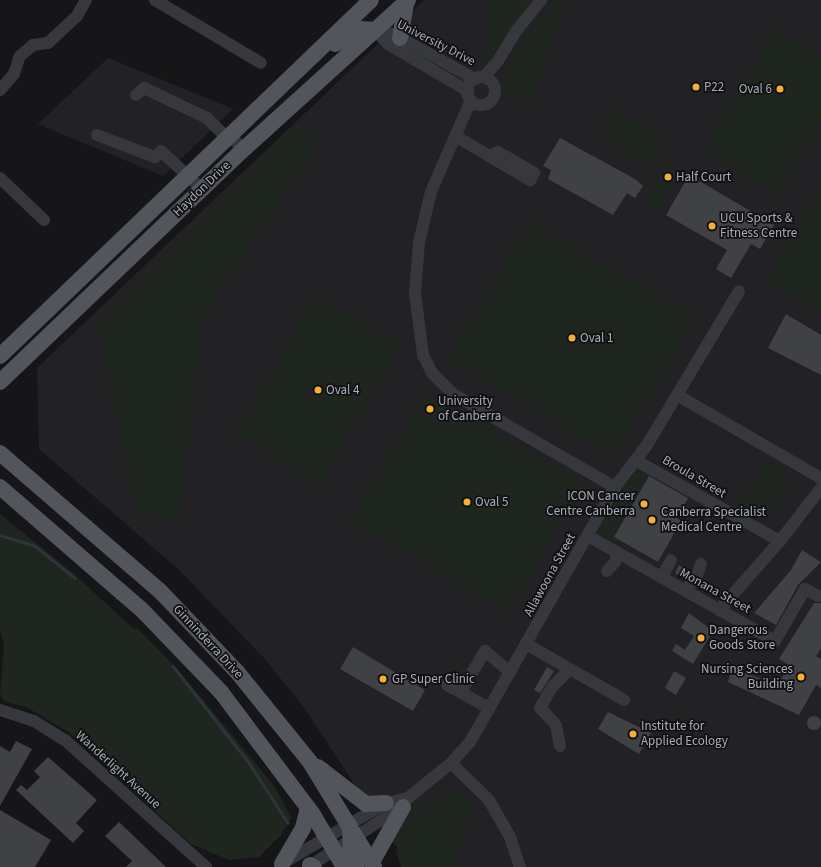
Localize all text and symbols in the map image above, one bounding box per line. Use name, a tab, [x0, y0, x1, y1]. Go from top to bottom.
street label: University Drive	[394, 17, 478, 69]
place label: P22	[704, 79, 724, 95]
place label: Oval 6	[739, 81, 772, 97]
marker: P22	[691, 82, 701, 92]
marker: Oval 6	[775, 84, 785, 94]
street label: Haydon Drive	[170, 158, 234, 220]
place label: Half Court	[676, 169, 731, 185]
marker: Half Court	[663, 172, 673, 182]
place label: UCU Sports & Fitness Centre	[720, 211, 797, 242]
marker: UCU Sports & Fitness Centre	[707, 221, 717, 231]
place label: Oval 1	[580, 330, 613, 346]
marker: Oval 1	[567, 333, 577, 343]
place label: Oval 4	[326, 382, 359, 398]
marker: Oval 4	[313, 385, 323, 395]
place label: University of Canberra	[438, 394, 501, 425]
marker: University of Canberra	[425, 404, 435, 414]
street label: Broula Street	[659, 452, 729, 502]
place label: ICON Cancer Centre Canberra	[546, 489, 635, 520]
place label: Oval 5	[475, 494, 508, 510]
marker: Oval 5	[462, 497, 472, 507]
marker: ICON Cancer Centre Canberra	[638, 498, 650, 510]
place label: Canberra Specialist Medical Centre	[661, 505, 766, 536]
marker: Canberra Specialist Medical Centre	[646, 514, 658, 526]
street label: Allawoona Street	[521, 531, 579, 619]
street label: Monana Street	[677, 565, 753, 617]
street label: Ginninderra Drive	[170, 602, 246, 682]
place label: Dangerous Goods Store	[709, 623, 775, 654]
marker: Dangerous Goods Store	[696, 633, 706, 643]
place label: Nursing Sciences Building	[701, 662, 793, 693]
place label: GP Super Clinic	[392, 671, 475, 687]
marker: Nursing Sciences Building	[796, 672, 806, 682]
marker: GP Super Clinic	[377, 673, 389, 685]
place label: Institute for Applied Ecology	[641, 719, 728, 750]
street label: Wanderlight Avenue	[72, 728, 164, 812]
marker: Institute for Applied Ecology	[628, 729, 638, 739]

